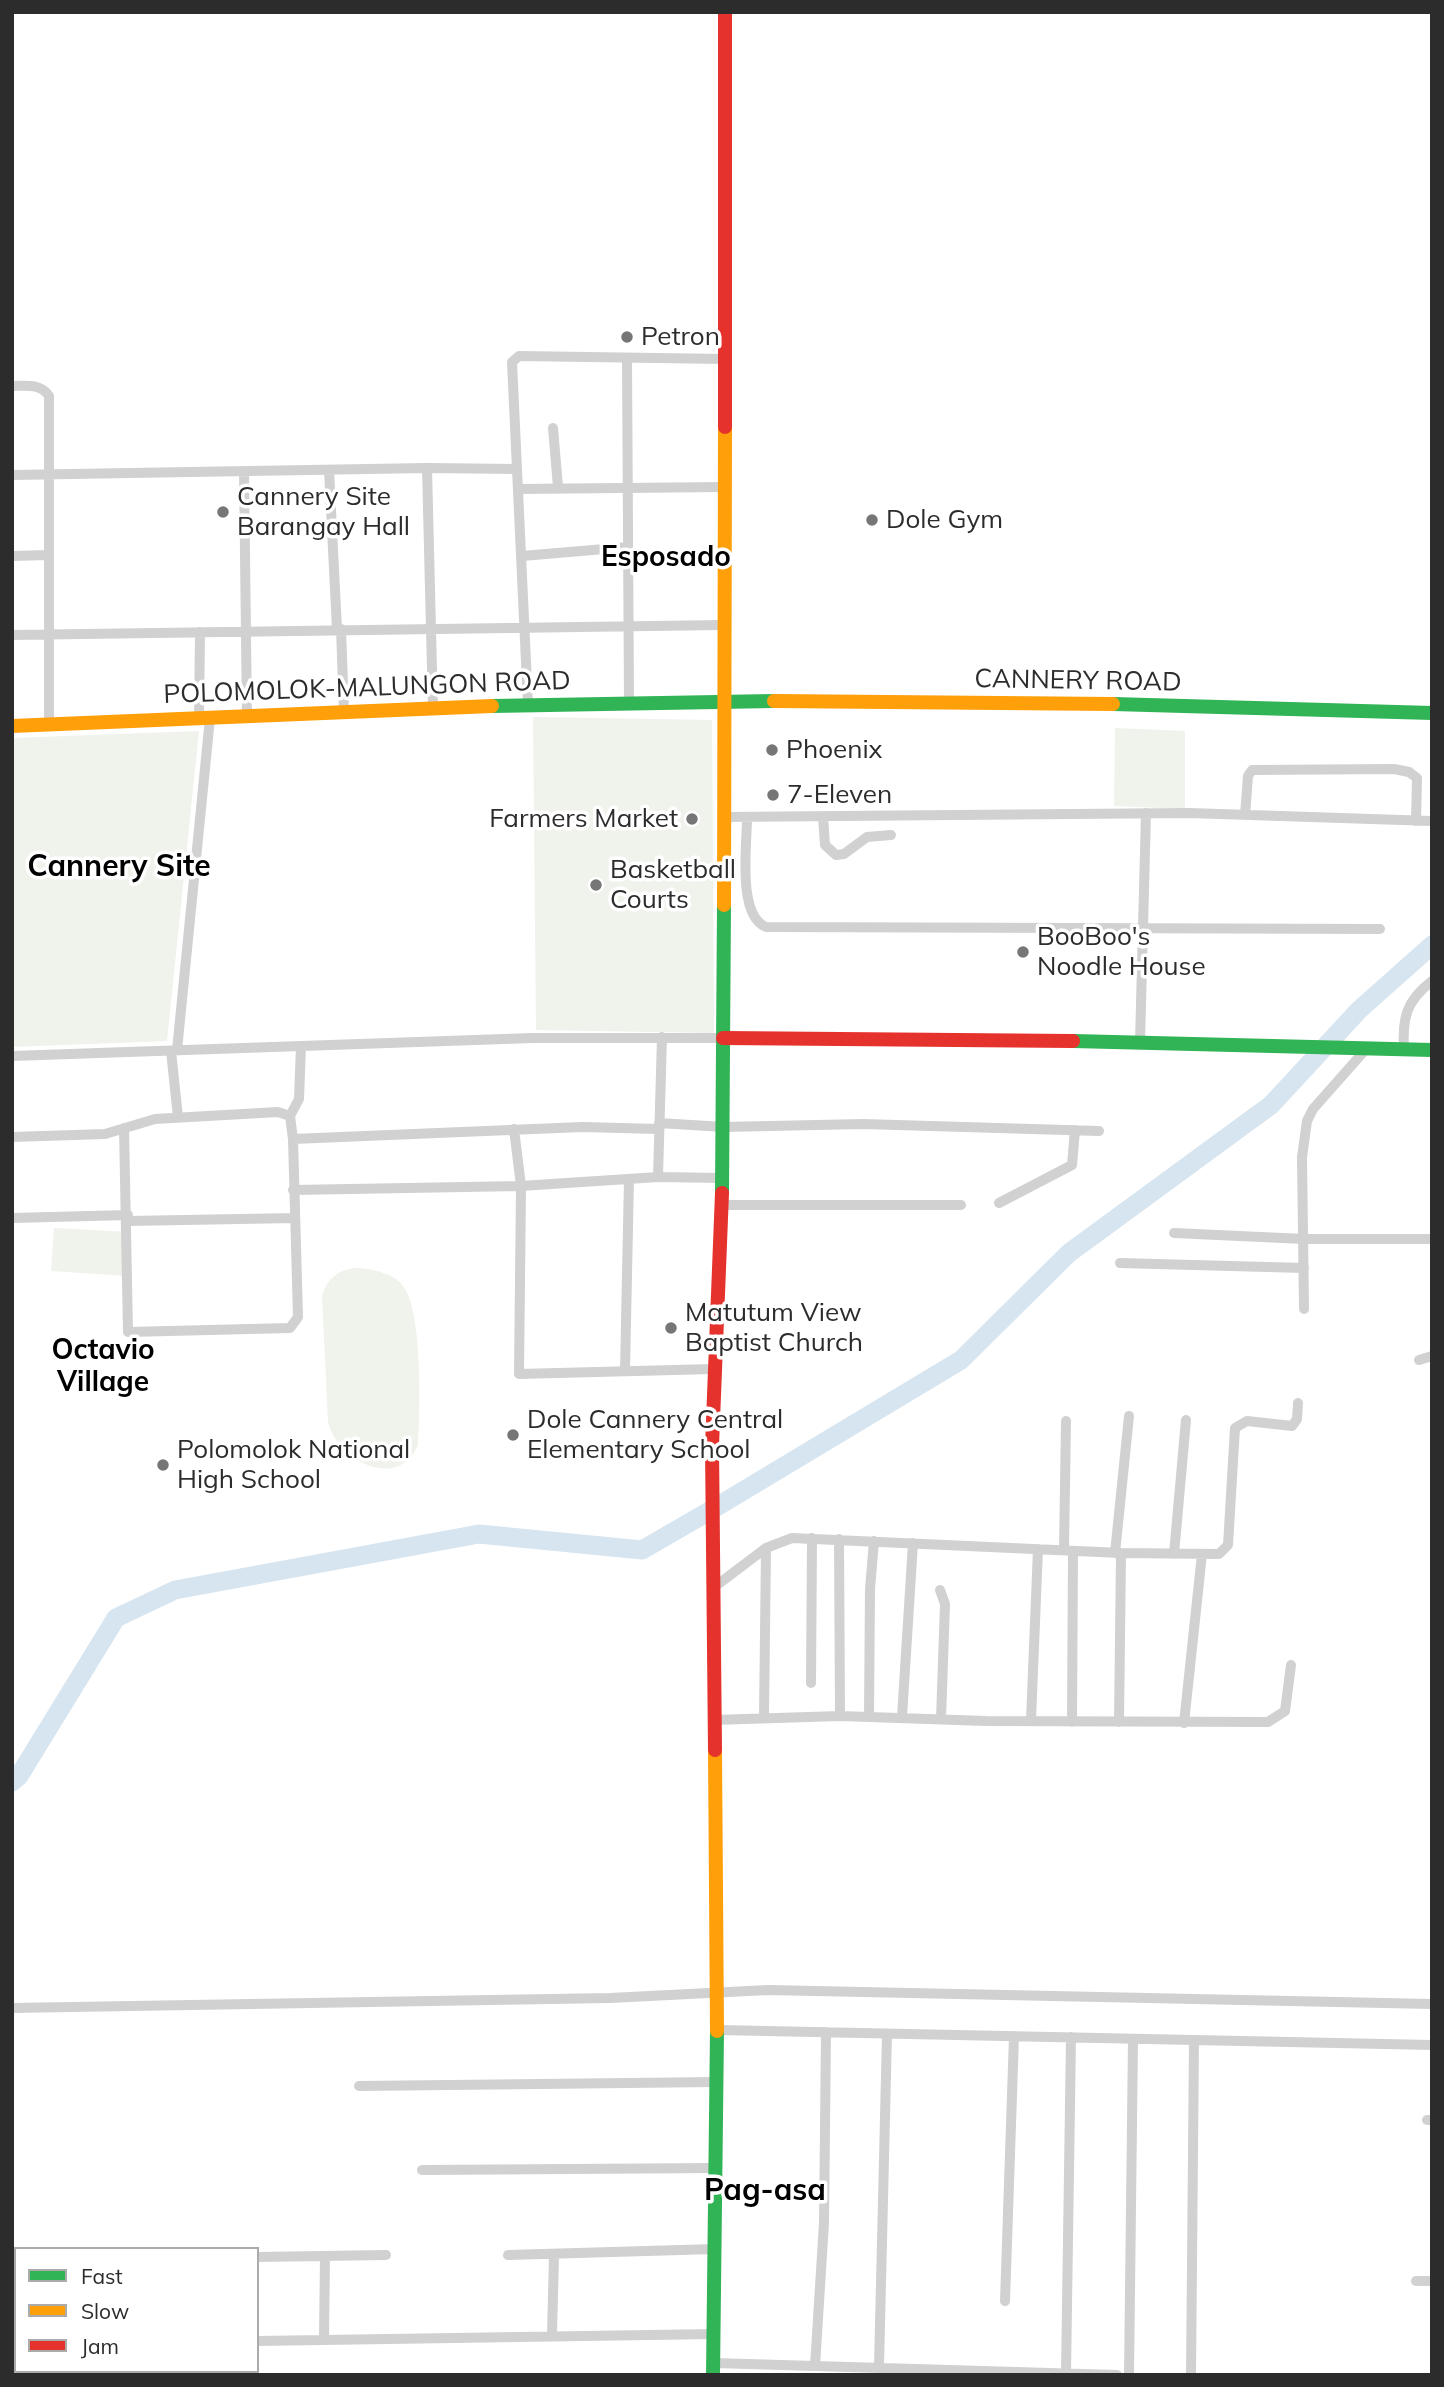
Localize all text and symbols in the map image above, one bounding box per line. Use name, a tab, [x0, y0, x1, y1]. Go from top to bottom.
place label: Petron	[641, 321, 720, 353]
marker: Petron	[619, 329, 635, 345]
place label: Cannery Site Barangay Hall	[237, 481, 410, 542]
marker: Cannery Site Barangay Hall	[215, 504, 231, 520]
place label: Dole Gym	[886, 504, 1003, 536]
marker: Dole Gym	[864, 512, 880, 528]
district label: Esposado	[601, 541, 731, 575]
street label: CANNERY ROAD	[974, 664, 1182, 698]
street label: POLOMOLOK-MALUNGON ROAD	[163, 665, 571, 711]
place label: Phoenix	[786, 734, 882, 766]
marker: Phoenix	[764, 742, 780, 758]
place label: 7-Eleven	[787, 779, 892, 811]
marker: 7-Eleven	[765, 787, 781, 803]
place label: Farmers Market	[489, 803, 678, 835]
marker: Farmers Market	[684, 811, 700, 827]
district label: Cannery Site	[27, 849, 211, 885]
place label: Basketball Courts	[610, 854, 736, 916]
marker: Basketball Courts	[588, 877, 604, 893]
place label: BooBoo's Noodle House	[1037, 921, 1206, 982]
marker: BooBoo's Noodle House	[1015, 944, 1031, 960]
place label: Matutum View Baptist Church	[685, 1297, 863, 1358]
marker: Matutum View Baptist Church	[663, 1320, 679, 1336]
district label: Octavio Village	[51, 1334, 155, 1400]
place label: Dole Cannery Central Elementary School	[527, 1404, 783, 1466]
marker: Dole Cannery Central Elementary School	[505, 1427, 521, 1443]
place label: Polomolok National High School	[177, 1434, 410, 1496]
marker: Polomolok National High School	[155, 1457, 171, 1473]
district label: Pag-asa	[704, 2173, 826, 2209]
legend	[14, 2247, 259, 2373]
text: Fast	[81, 2263, 123, 2289]
text: Slow	[81, 2298, 129, 2324]
text: Jam	[81, 2333, 119, 2359]

